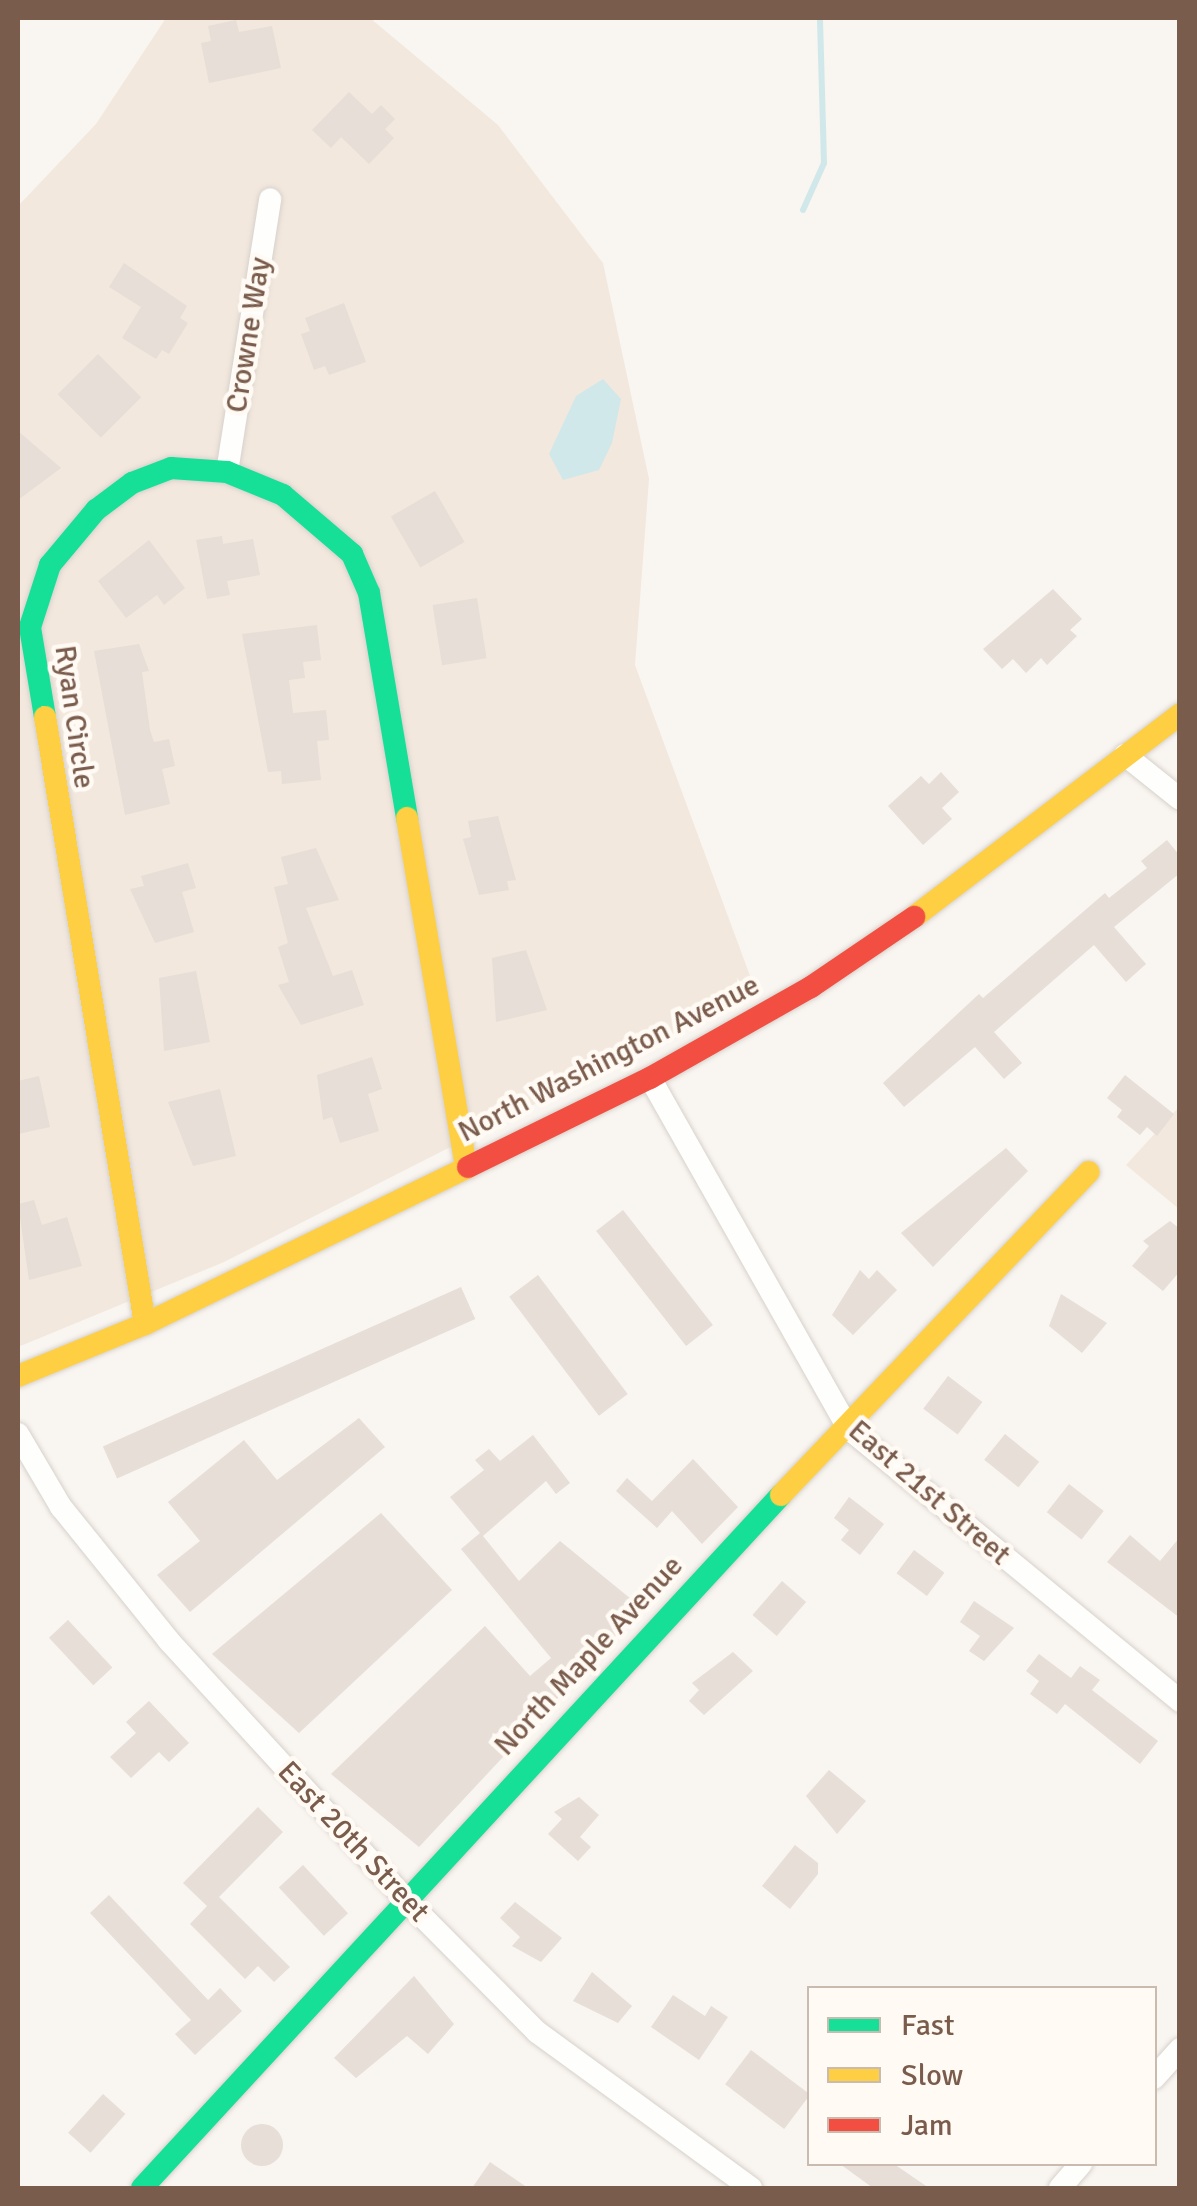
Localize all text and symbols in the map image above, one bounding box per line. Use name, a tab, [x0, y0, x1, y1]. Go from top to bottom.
street label: Crowne Way	[219, 255, 279, 415]
street label: Ryan Circle	[46, 643, 102, 791]
street label: North Washington Avenue	[452, 967, 766, 1151]
street label: East 21st Street	[841, 1413, 1017, 1573]
street label: North Maple Avenue	[487, 1549, 691, 1763]
street label: East 20th Street	[270, 1754, 436, 1930]
legend	[807, 1986, 1157, 2166]
text: Fast	[901, 2007, 954, 2044]
text: Slow	[901, 2057, 963, 2094]
text: Jam	[901, 2107, 953, 2144]

